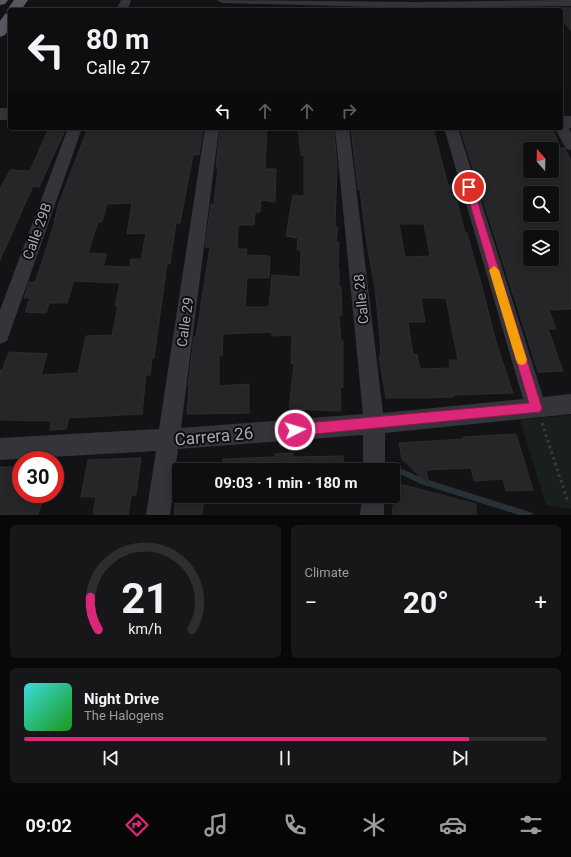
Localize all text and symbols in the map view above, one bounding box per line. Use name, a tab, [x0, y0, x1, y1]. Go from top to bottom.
text: 80 m	[86, 23, 149, 56]
icon: left	[20, 24, 72, 76]
text: Calle 27	[86, 57, 151, 78]
icon: left	[212, 100, 234, 122]
icon: ahead	[254, 100, 276, 122]
icon: ahead	[296, 100, 318, 122]
icon: right	[338, 100, 360, 122]
north arrow	[523, 142, 559, 178]
map controls	[523, 142, 559, 266]
pin	[452, 170, 486, 204]
icon: arrive	[458, 176, 480, 198]
button: search	[523, 186, 559, 222]
street label: Calle 29B	[19, 201, 55, 261]
button: layers	[523, 230, 559, 266]
street label: Calle 28	[350, 273, 372, 325]
street label: Calle 29	[174, 296, 196, 348]
position arrow	[274, 409, 316, 451]
street label: Carrera 26	[174, 423, 254, 449]
speed limit sign: 30	[12, 451, 64, 503]
text: 09:03 · 1 min · 180 m	[215, 474, 357, 492]
text: Climate	[305, 565, 349, 580]
text: 21	[121, 573, 169, 622]
text: 20°	[403, 585, 449, 620]
text: −	[305, 590, 317, 615]
text: +	[535, 590, 547, 615]
text: km/h	[128, 620, 162, 636]
text: Night Drive	[84, 690, 159, 708]
text: The Halogens	[84, 708, 164, 723]
icon: previous	[100, 747, 122, 769]
icon: pause	[274, 747, 296, 769]
icon: next	[449, 747, 471, 769]
icon: directions	[123, 811, 151, 839]
icon: music	[202, 811, 230, 839]
icon: phone	[281, 811, 309, 839]
icon: climate	[360, 811, 388, 839]
icon: car	[439, 811, 467, 839]
icon: filters	[517, 811, 545, 839]
text: 09:02	[25, 815, 72, 836]

